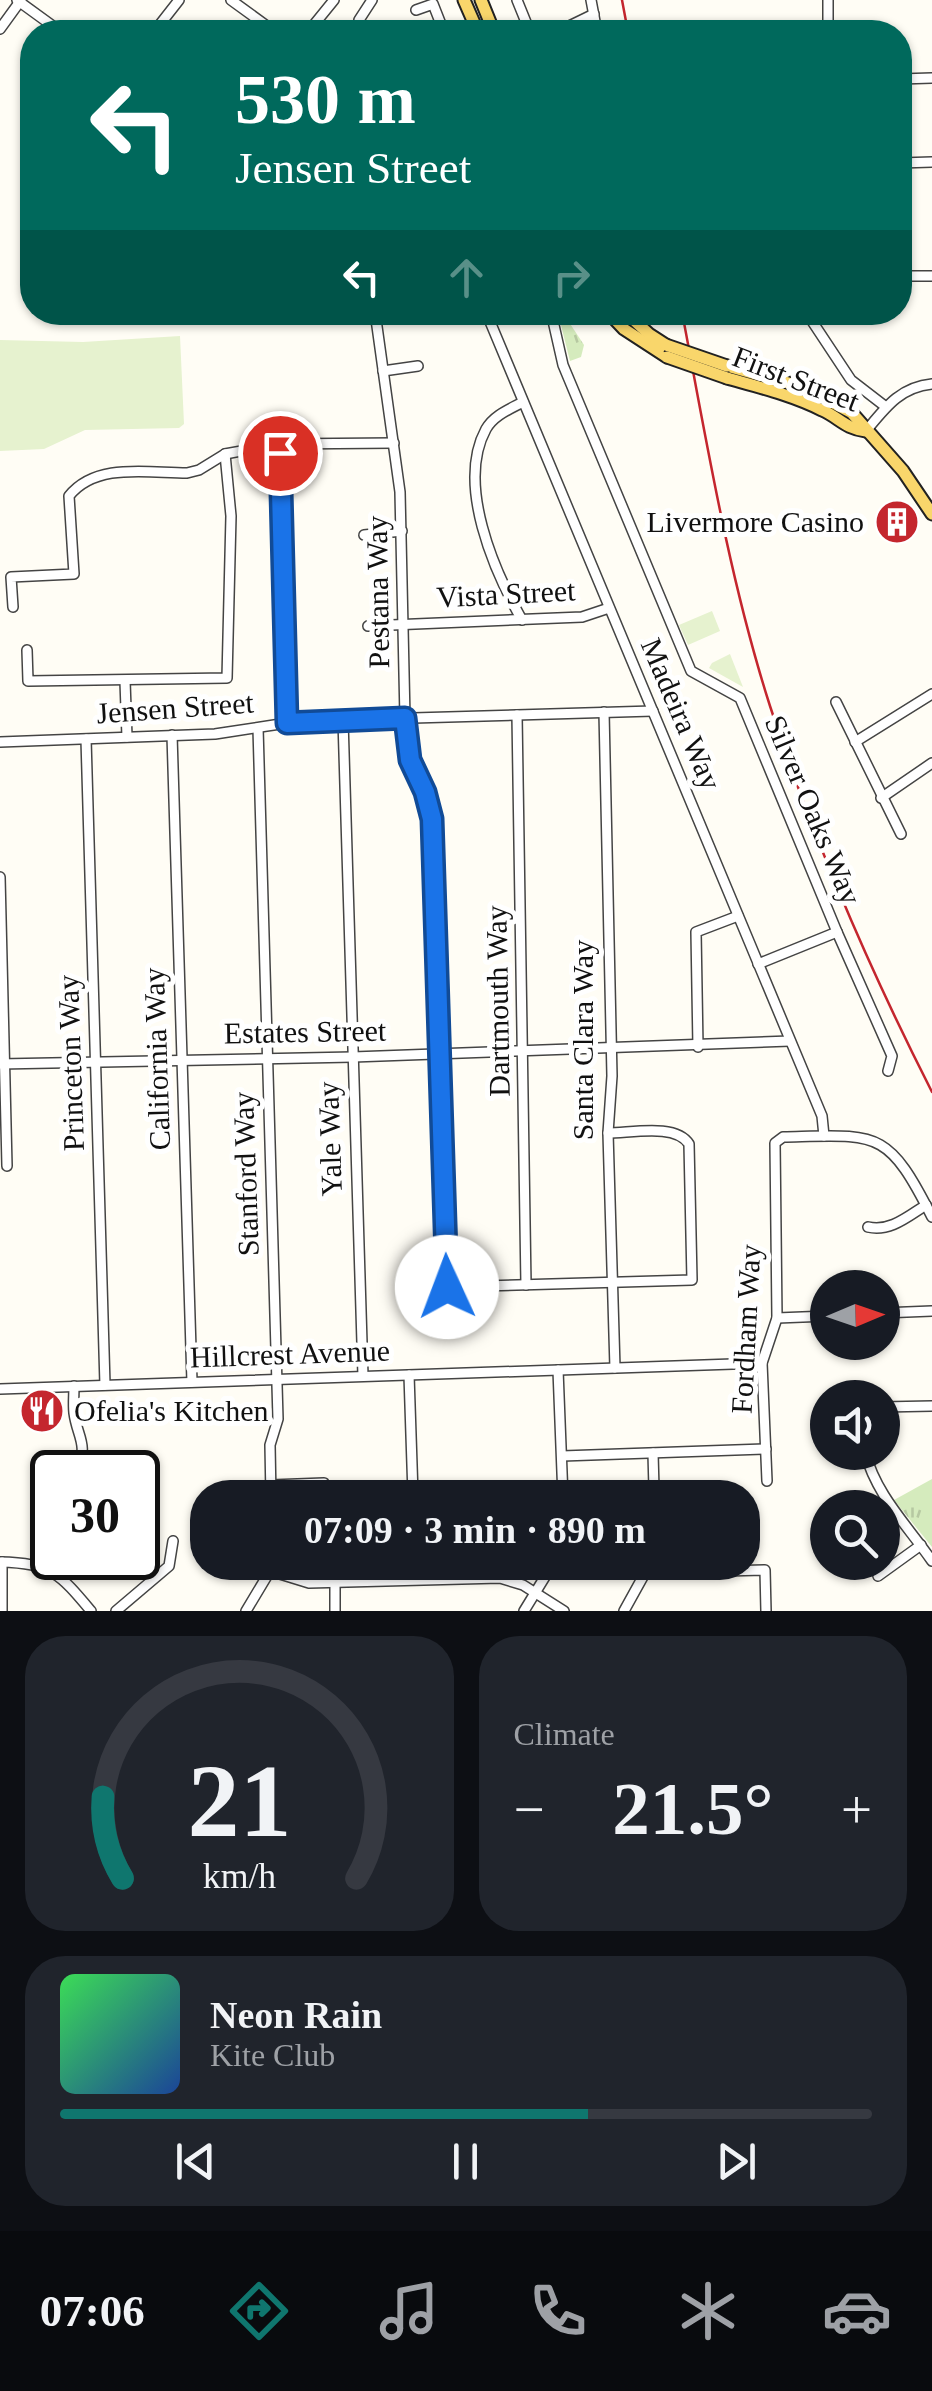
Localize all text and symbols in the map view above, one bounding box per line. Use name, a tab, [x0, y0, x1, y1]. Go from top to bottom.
icon: left	[70, 60, 200, 190]
text: 530 m	[235, 61, 416, 138]
text: Jensen Street	[235, 143, 471, 193]
icon: left	[334, 250, 389, 305]
icon: ahead	[439, 250, 494, 305]
icon: right	[544, 250, 599, 305]
street label: First Street	[728, 339, 865, 418]
pin	[238, 411, 323, 496]
icon: arrive	[253, 426, 308, 481]
building icon: Livermore Casino	[874, 499, 920, 545]
place label: Livermore Casino	[647, 505, 864, 538]
street label: Pestana Way	[360, 515, 395, 669]
street label: Vista Street	[436, 573, 577, 614]
street label: Madeira Way	[635, 633, 728, 794]
street label: Jensen Street	[95, 686, 255, 729]
street label: Silver Oaks Way	[759, 710, 868, 909]
street label: Dartmouth Way	[479, 905, 516, 1097]
street label: Santa Clara Way	[566, 940, 599, 1140]
street label: California Way	[137, 967, 176, 1151]
street label: Princeton Way	[51, 974, 90, 1152]
street label: Estates Street	[223, 1014, 387, 1049]
street label: Yale Way	[311, 1081, 348, 1197]
street label: Stanford Way	[226, 1091, 265, 1257]
position arrow	[395, 1235, 499, 1339]
street label: Fordham Way	[725, 1243, 766, 1414]
north arrow	[810, 1270, 900, 1360]
map controls	[810, 1270, 900, 1580]
street label: Hillcrest Avenue	[189, 1334, 391, 1373]
button: sound	[810, 1380, 900, 1470]
restaurant icon: Ofelia's Kitchen	[19, 1388, 65, 1434]
place label: Ofelia's Kitchen	[74, 1394, 269, 1427]
speed limit sign: 30	[30, 1450, 160, 1580]
button: search	[810, 1490, 900, 1580]
text: 07:09 · 3 min · 890 m	[304, 1509, 646, 1551]
text: Climate	[514, 1716, 615, 1752]
text: 21	[187, 1743, 291, 1858]
text: 21.5°	[612, 1767, 773, 1850]
text: −	[514, 1779, 545, 1840]
text: +	[841, 1779, 872, 1840]
text: km/h	[203, 1856, 276, 1896]
text: Neon Rain	[210, 1994, 382, 2036]
text: Kite Club	[210, 2037, 335, 2073]
icon: previous	[168, 2134, 223, 2189]
icon: pause	[438, 2134, 493, 2189]
icon: next	[709, 2134, 764, 2189]
icon: directions	[224, 2276, 294, 2346]
icon: music	[374, 2276, 444, 2346]
icon: phone	[523, 2276, 593, 2346]
icon: climate	[673, 2276, 743, 2346]
icon: car	[822, 2276, 892, 2346]
text: 07:06	[40, 2286, 145, 2336]

